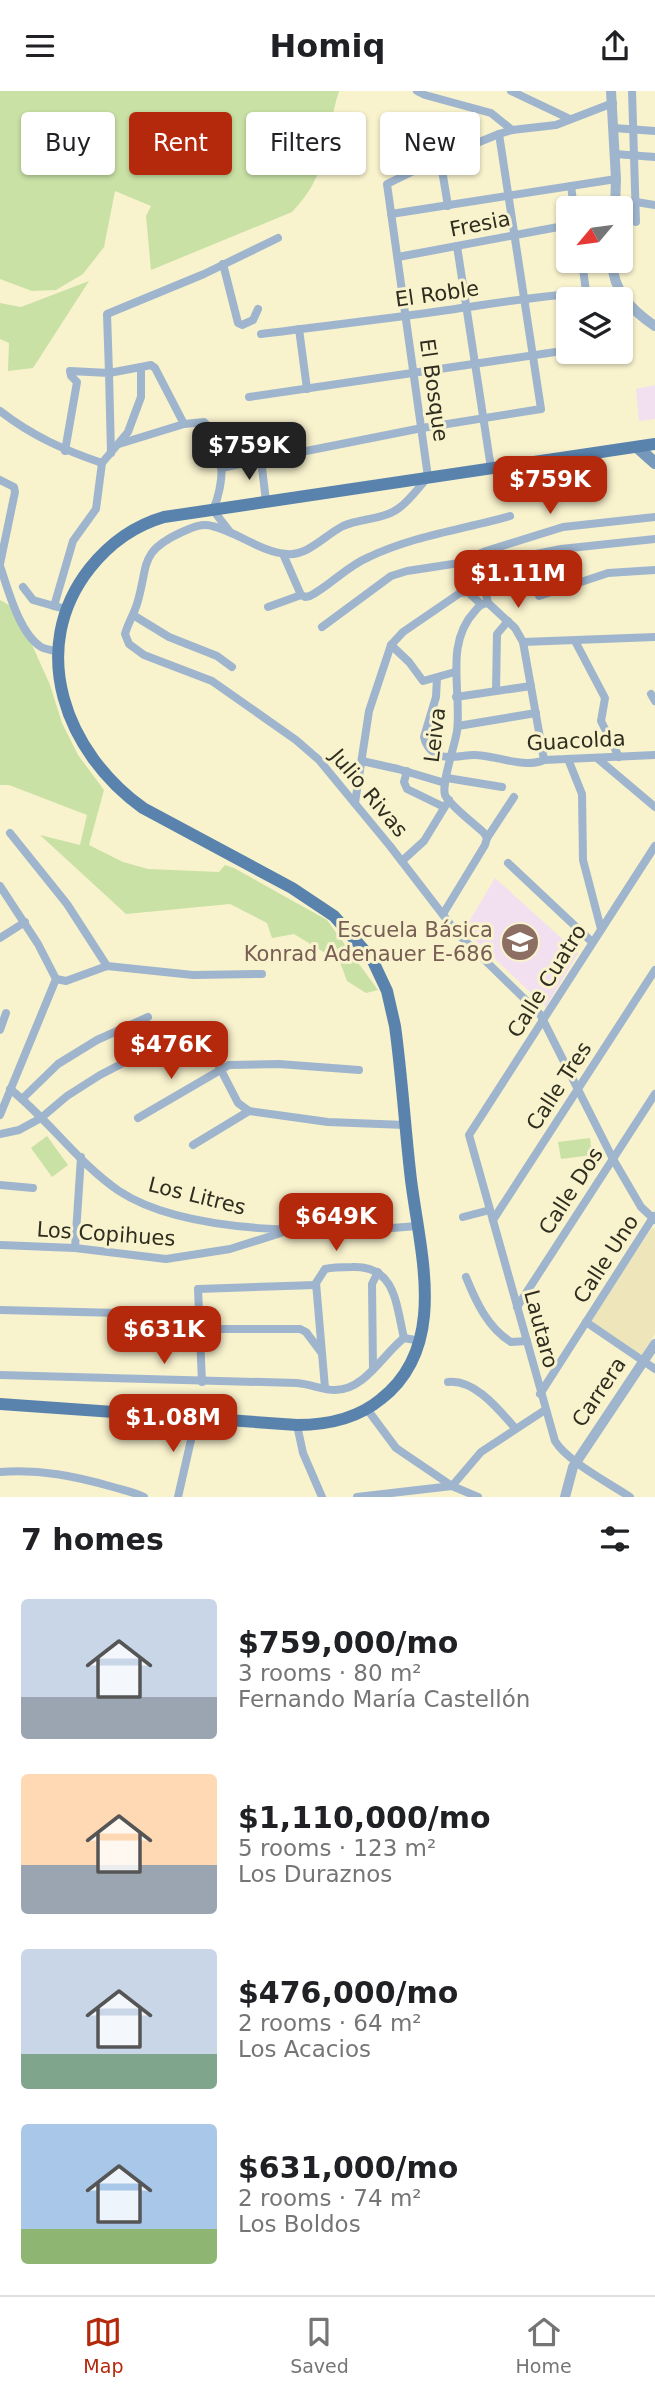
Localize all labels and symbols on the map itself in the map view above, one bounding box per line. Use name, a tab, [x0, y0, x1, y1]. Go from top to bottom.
north arrow	[556, 196, 634, 273]
street label: Fresia	[448, 206, 512, 242]
street label: El Roble	[394, 276, 480, 312]
street label: El Bosque	[415, 337, 453, 443]
pin: $759K	[200, 423, 298, 482]
pin: $759K	[501, 457, 599, 516]
pin: $1.11M	[461, 551, 575, 610]
street label: Leiva	[420, 706, 450, 764]
street label: Guacolda	[526, 726, 626, 756]
street label: Julio Rivas	[324, 743, 413, 842]
place label: Escuela Básica Konrad Adenauer E-686	[244, 918, 493, 966]
street label: Calle Cuatro	[503, 920, 591, 1042]
school or university icon: Escuela Básica Konrad Adenauer E-686	[499, 921, 541, 963]
pin: $476K	[122, 1021, 220, 1081]
street label: Calle Tres	[522, 1037, 596, 1135]
street label: Calle Dos	[534, 1143, 608, 1239]
street label: Los Litres	[146, 1172, 248, 1220]
pin: $649K	[287, 1193, 385, 1253]
street label: Calle Uno	[569, 1210, 643, 1308]
street label: Los Copihues	[36, 1217, 176, 1251]
street label: Lautaro	[519, 1287, 563, 1371]
pin: $631K	[115, 1307, 213, 1366]
street label: Carrera	[567, 1353, 631, 1431]
pin: $1.08M	[116, 1395, 230, 1454]

